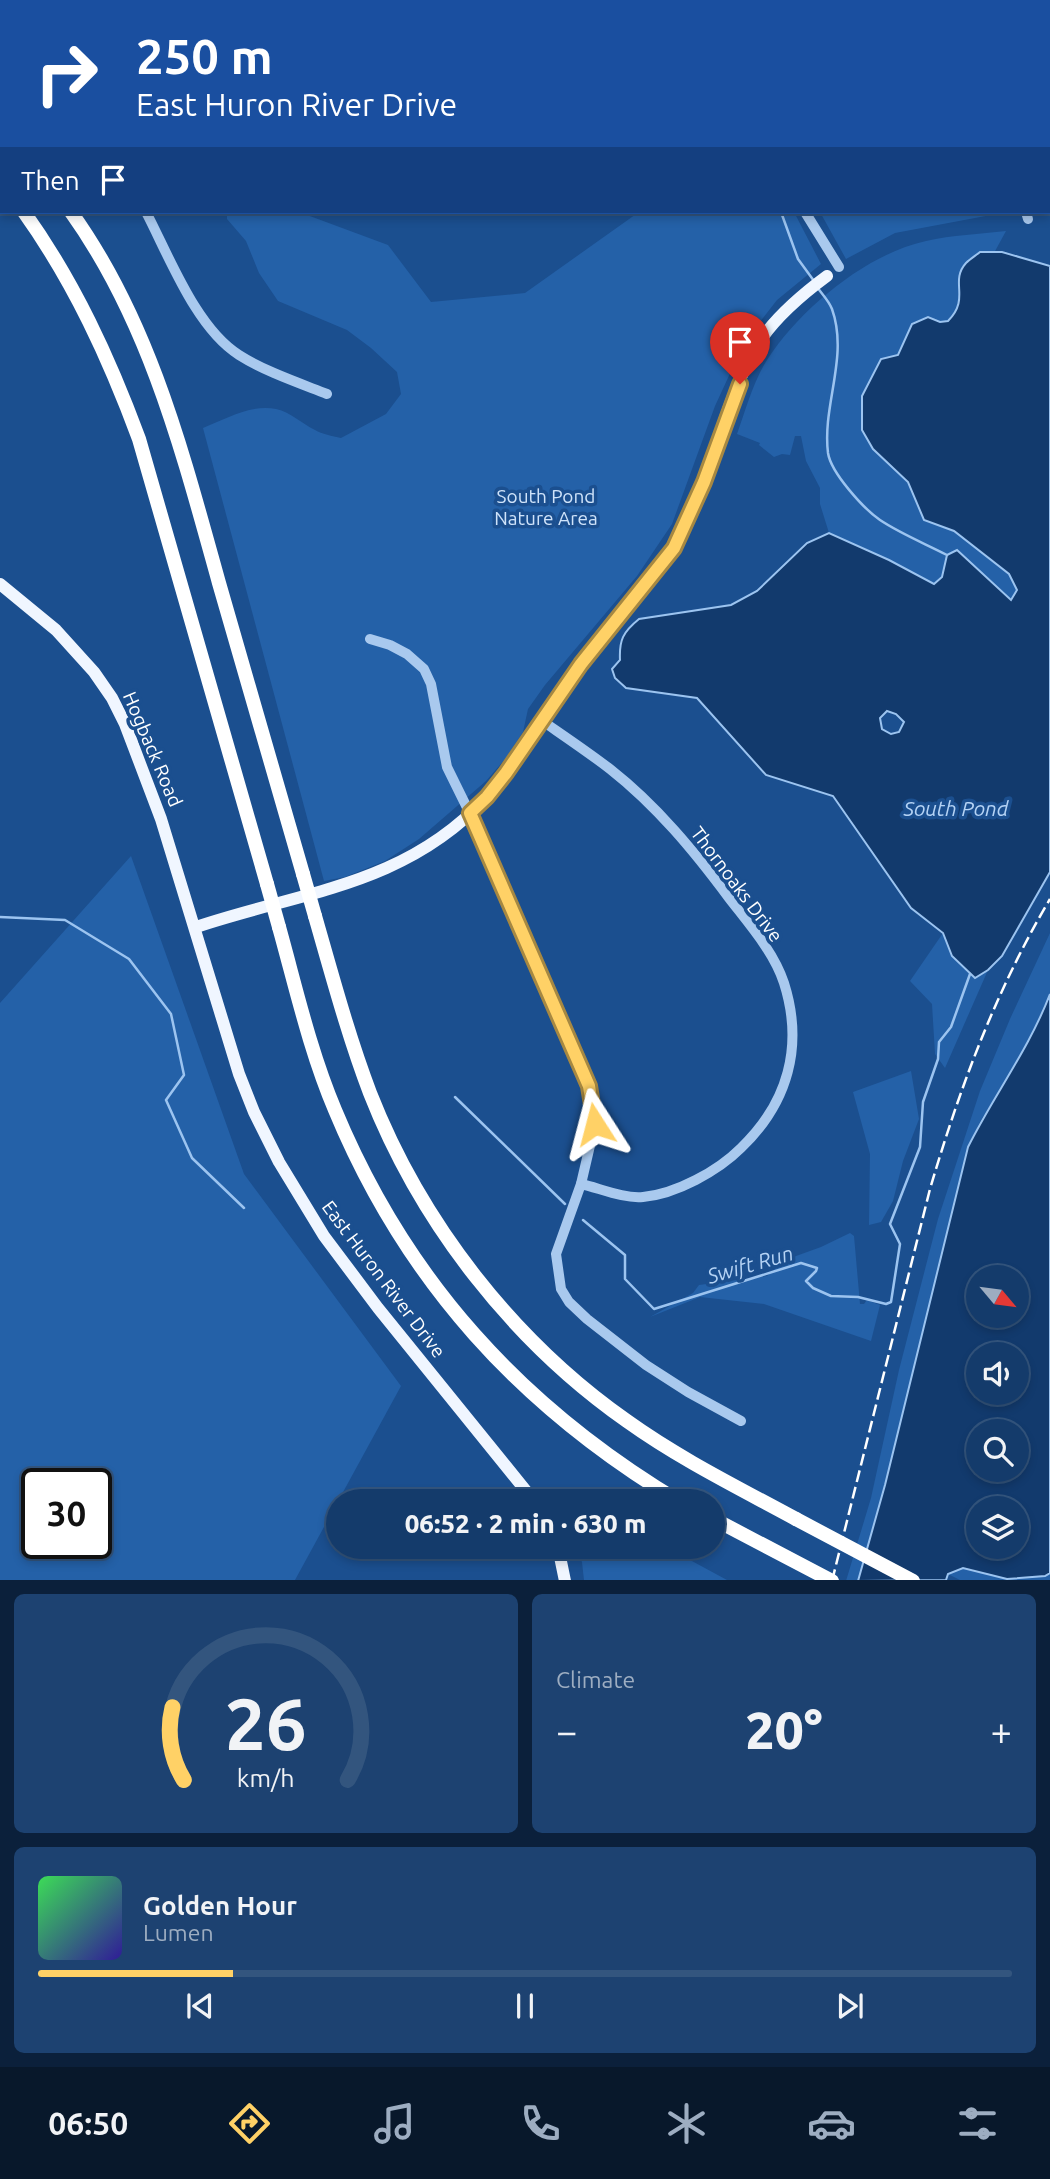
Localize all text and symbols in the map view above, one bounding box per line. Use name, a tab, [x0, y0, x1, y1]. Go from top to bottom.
icon: right	[21, 28, 112, 119]
text: 250 m	[136, 28, 273, 83]
text: East Huron River Drive	[136, 86, 457, 122]
icon: arrive	[94, 161, 132, 199]
text: Then	[21, 166, 80, 195]
pin	[710, 312, 770, 384]
icon: arrive	[721, 323, 759, 361]
park label: South Pond Nature Area	[494, 485, 598, 529]
street label: Hogback Road	[119, 688, 187, 810]
water label: South Pond	[902, 796, 1010, 820]
street label: Thornoaks Drive	[687, 822, 787, 946]
position arrow	[558, 1087, 632, 1161]
street label: East Huron River Drive	[318, 1196, 450, 1362]
water label: Swift Run	[703, 1240, 796, 1288]
north arrow	[966, 1265, 1029, 1328]
map controls	[966, 1265, 1029, 1559]
button: sound	[966, 1342, 1029, 1405]
button: search	[966, 1419, 1029, 1482]
speed limit sign: 30	[21, 1468, 112, 1559]
button: layers	[966, 1496, 1029, 1559]
text: 06:52 · 2 min · 630 m	[405, 1509, 646, 1538]
text: Climate	[556, 1667, 635, 1692]
text: 26	[225, 1682, 307, 1764]
text: 20°	[745, 1701, 823, 1759]
text: −	[556, 1710, 577, 1752]
text: +	[991, 1710, 1012, 1752]
text: km/h	[237, 1763, 295, 1791]
text: Golden Hour	[143, 1891, 297, 1920]
text: Lumen	[143, 1920, 214, 1945]
icon: previous	[181, 1987, 219, 2025]
icon: pause	[506, 1987, 544, 2025]
icon: next	[831, 1987, 869, 2025]
icon: directions	[225, 2099, 274, 2148]
icon: music	[370, 2099, 419, 2148]
icon: phone	[516, 2099, 565, 2148]
icon: climate	[662, 2099, 711, 2148]
icon: car	[807, 2099, 856, 2148]
icon: filters	[953, 2099, 1002, 2148]
text: 06:50	[48, 2105, 128, 2141]

